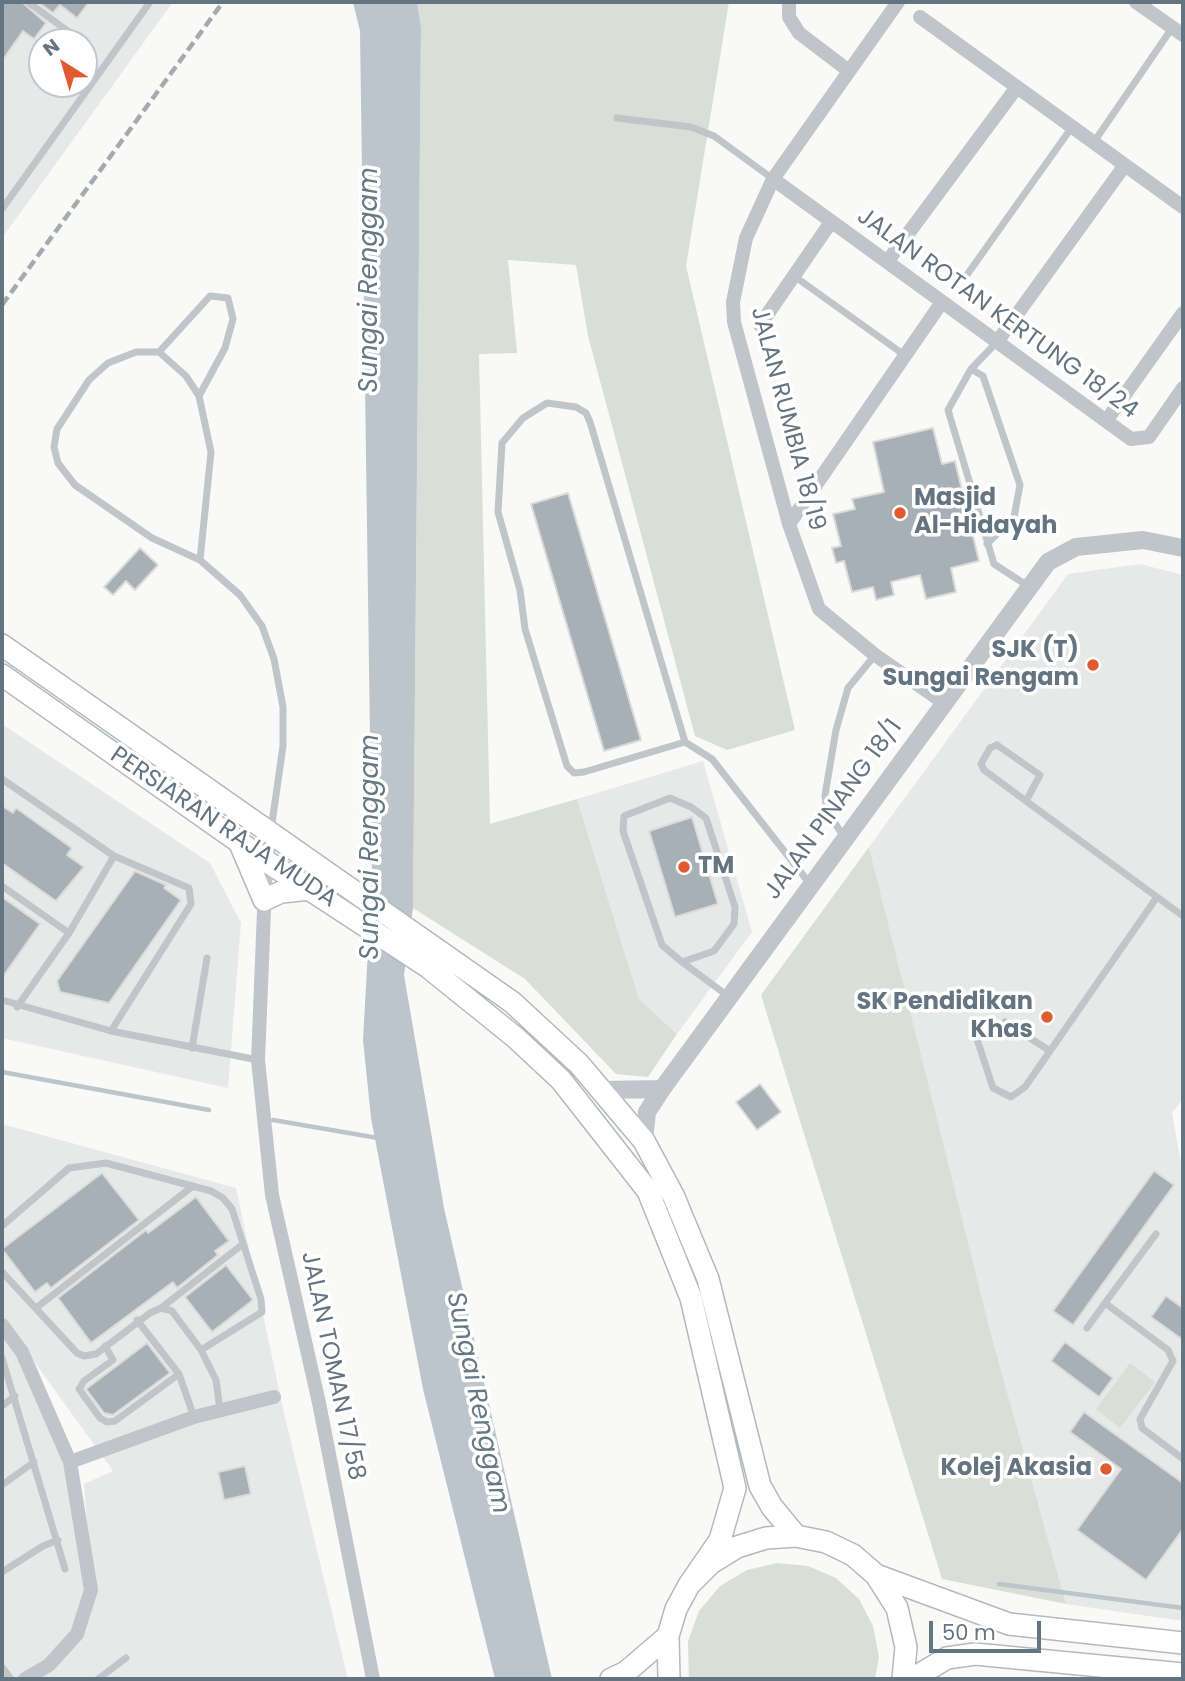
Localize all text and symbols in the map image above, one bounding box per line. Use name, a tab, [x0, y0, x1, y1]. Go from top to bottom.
north arrow	[28, 28, 98, 98]
text: N	[37, 32, 65, 63]
water label: Sungai Renggam	[354, 167, 386, 393]
street label: JALAN ROTAN KERTUNG 18/24	[851, 202, 1143, 426]
street label: JALAN RUMBIA 18/19	[743, 304, 831, 534]
place label: Masjid Al-Hidayah	[914, 485, 1058, 541]
marker: Masjid Al-Hidayah	[892, 505, 908, 521]
place label: SJK (T) Sungai Rengam	[883, 637, 1079, 693]
marker: SJK (T) Sungai Rengam	[1085, 657, 1101, 673]
street label: JALAN PINANG 18/1	[759, 714, 909, 906]
water label: Sungai Renggam	[355, 734, 387, 960]
street label: PERSIARAN RAJA MUDA	[104, 741, 342, 915]
place label: TM	[698, 853, 734, 881]
marker: TM	[676, 859, 692, 875]
place label: SK Pendidikan Khas	[856, 989, 1033, 1045]
marker: SK Pendidikan Khas	[1039, 1009, 1055, 1025]
street label: JALAN TOMAN 17/58	[294, 1249, 370, 1483]
water label: Sungai Renggam	[438, 1289, 516, 1517]
place label: Kolej Akasia	[940, 1455, 1092, 1483]
marker: Kolej Akasia	[1098, 1461, 1114, 1477]
scale bar	[933, 1608, 1045, 1652]
text: 50 m	[942, 1618, 996, 1647]

